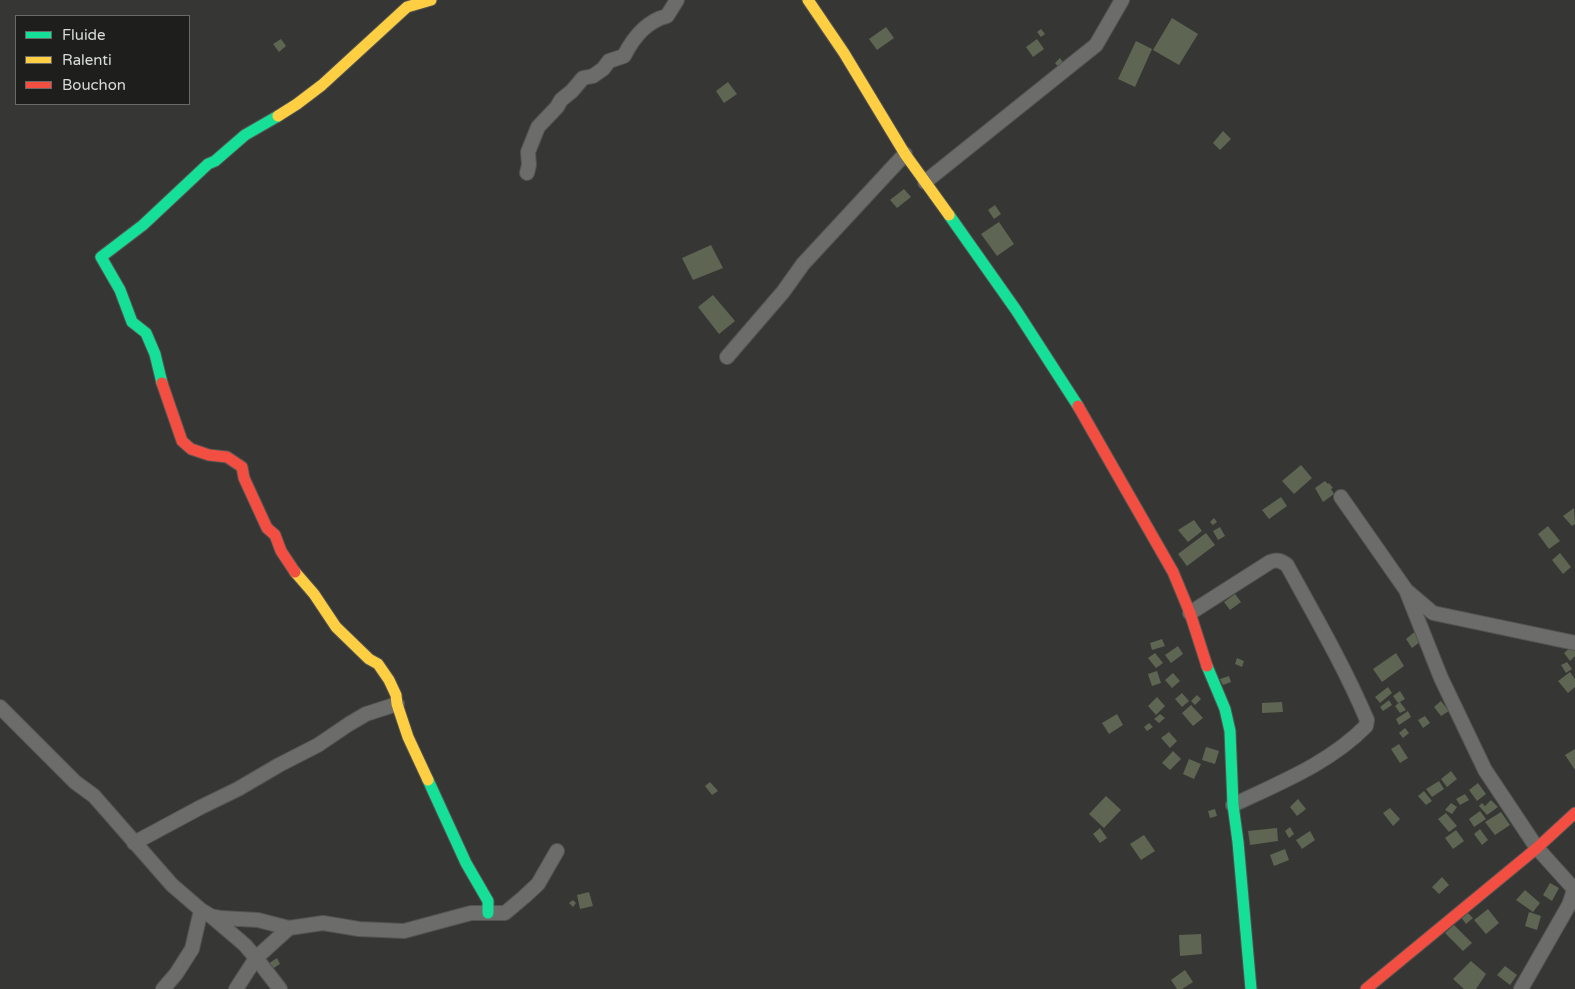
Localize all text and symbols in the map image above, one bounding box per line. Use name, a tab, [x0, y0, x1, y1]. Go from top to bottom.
legend	[15, 15, 190, 105]
text: Fluide	[62, 26, 106, 44]
text: Ralenti	[62, 51, 112, 69]
text: Bouchon	[62, 76, 126, 94]

